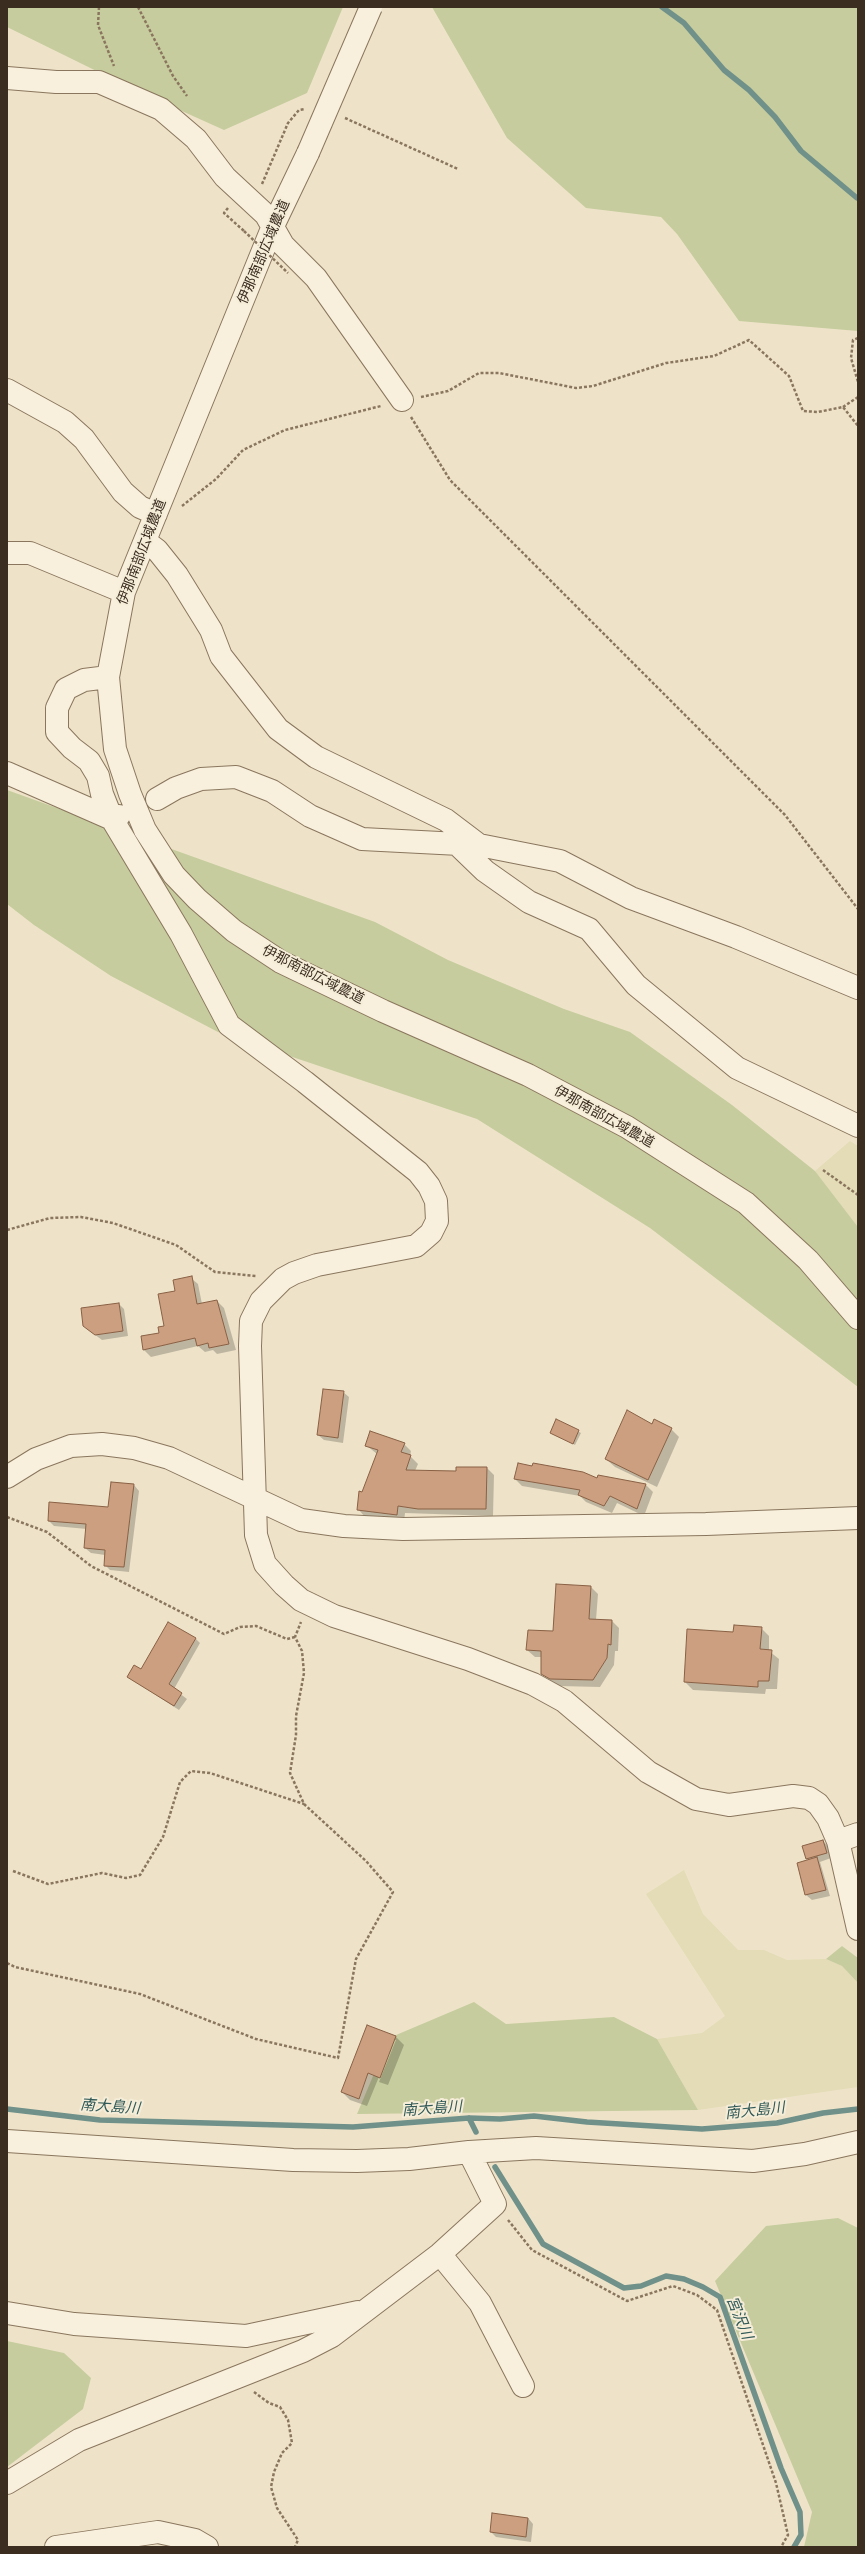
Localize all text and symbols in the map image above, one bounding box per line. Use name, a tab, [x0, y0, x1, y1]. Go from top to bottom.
street label: 伊那南部広域農道	[234, 197, 294, 307]
street label: 伊那南部広域農道	[114, 497, 170, 607]
street label: 伊那南部広域農道	[259, 942, 367, 1008]
street label: 伊那南部広域農道	[551, 1083, 657, 1151]
water label: 南大島川	[79, 2096, 141, 2118]
water label: 南大島川	[401, 2098, 463, 2120]
water label: 南大島川	[724, 2099, 786, 2123]
water label: 宮沢川	[722, 2294, 756, 2342]

